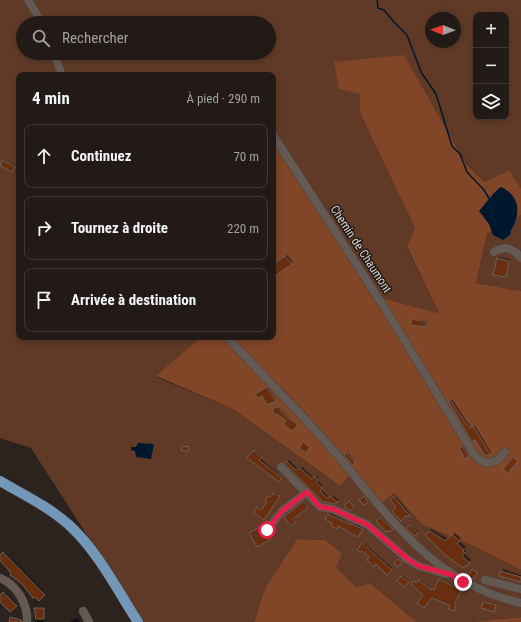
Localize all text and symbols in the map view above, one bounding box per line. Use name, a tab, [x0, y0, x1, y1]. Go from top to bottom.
north arrow	[425, 12, 461, 48]
map controls	[473, 12, 509, 120]
button: +	[473, 12, 509, 48]
search box	[16, 16, 276, 60]
icon: search	[30, 27, 52, 49]
text: Rechercher	[62, 29, 128, 47]
button: −	[473, 48, 509, 84]
button: layers	[473, 84, 509, 120]
text: 4 min	[32, 88, 70, 108]
text: À pied · 290 m	[186, 91, 260, 106]
icon: ahead	[33, 145, 55, 167]
text: Continuez	[71, 147, 132, 165]
text: 70 m	[233, 149, 259, 164]
street label: Chemin de Chaumont	[327, 203, 395, 296]
icon: right	[33, 217, 55, 239]
text: Tournez à droite	[71, 219, 168, 237]
text: 220 m	[227, 221, 259, 236]
icon: arrive	[33, 289, 55, 311]
text: Arrivée à destination	[71, 291, 196, 309]
route start	[258, 521, 276, 539]
route end	[454, 573, 472, 591]

